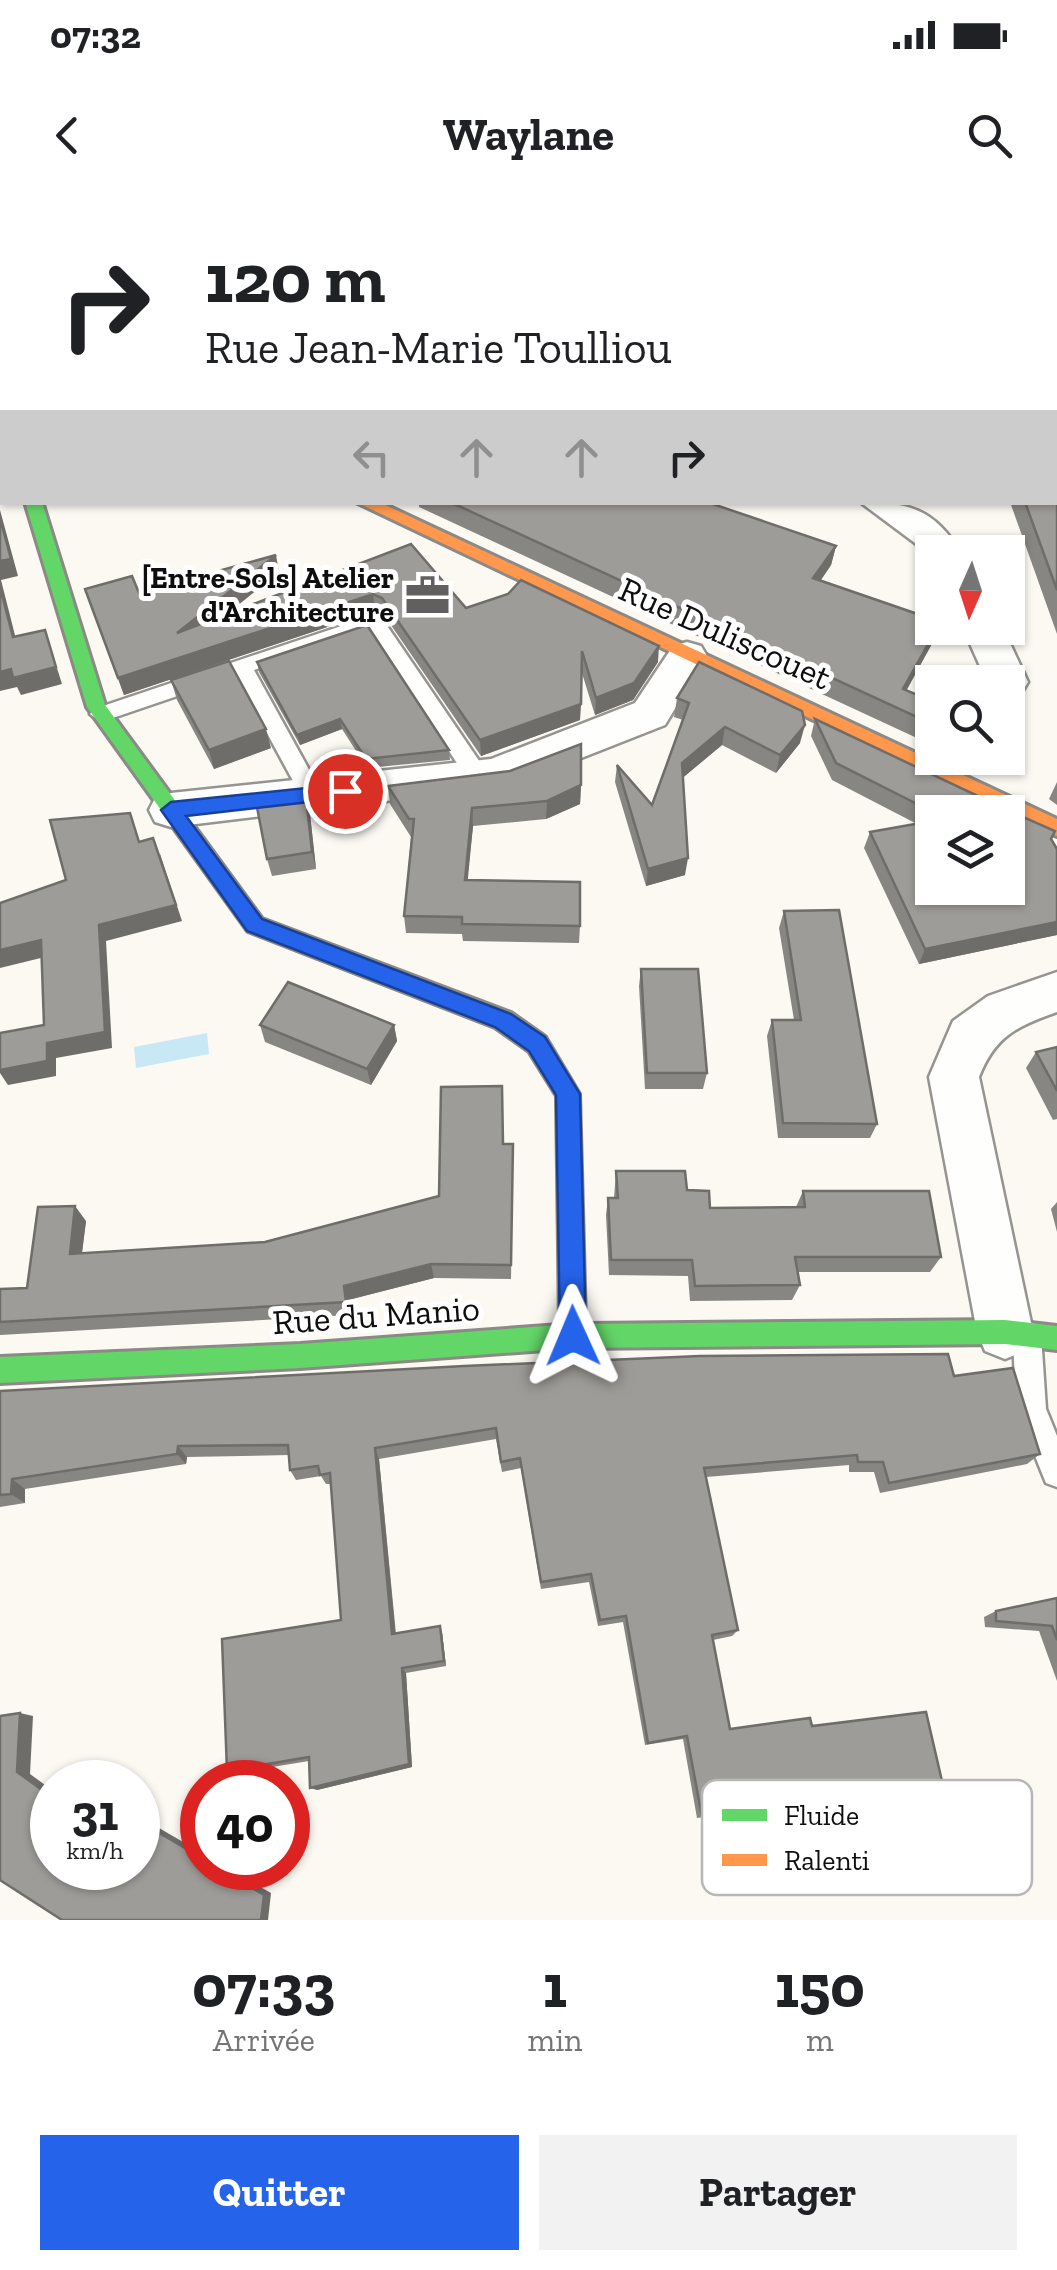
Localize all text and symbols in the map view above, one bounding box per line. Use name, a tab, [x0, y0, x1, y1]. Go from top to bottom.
text: 07:32	[50, 12, 141, 58]
icon: back	[40, 108, 95, 163]
text: Waylane	[443, 108, 614, 162]
icon: search	[962, 108, 1017, 163]
text: 120 m	[205, 236, 386, 320]
icon: right	[40, 240, 170, 370]
text: Rue Jean-Marie Toulliou	[205, 321, 672, 375]
icon: left	[344, 430, 399, 485]
icon: ahead	[449, 430, 504, 485]
icon: ahead	[554, 430, 609, 485]
icon: right	[659, 430, 714, 485]
north arrow	[915, 535, 1025, 645]
map controls	[915, 535, 1025, 905]
place label: [Entre-Sols] Atelier d'Architecture	[142, 560, 394, 630]
street label: Rue Duliscouet	[613, 568, 837, 698]
office icon: [Entre-Sols] Atelier d'Architecture	[403, 571, 451, 619]
button: search	[915, 665, 1025, 775]
pin	[303, 749, 388, 834]
icon: arrive	[318, 764, 373, 819]
button: layers	[915, 795, 1025, 905]
position arrow	[521, 1284, 625, 1388]
street label: Rue du Manio	[271, 1287, 481, 1343]
speed limit sign: 40	[180, 1760, 310, 1890]
legend	[702, 1780, 1032, 1895]
text: 31	[72, 1783, 118, 1843]
text: Fluide	[784, 1799, 859, 1832]
text: km/h	[66, 1835, 124, 1865]
text: Ralenti	[784, 1844, 870, 1877]
text: 07:33	[192, 1950, 335, 2022]
text: 1	[543, 1950, 567, 2022]
text: 150	[775, 1950, 865, 2022]
text: Arrivée	[213, 2021, 315, 2059]
text: min	[528, 2021, 582, 2059]
text: m	[806, 2021, 834, 2059]
button: Quitter	[40, 2135, 519, 2250]
button: Partager	[539, 2135, 1017, 2250]

